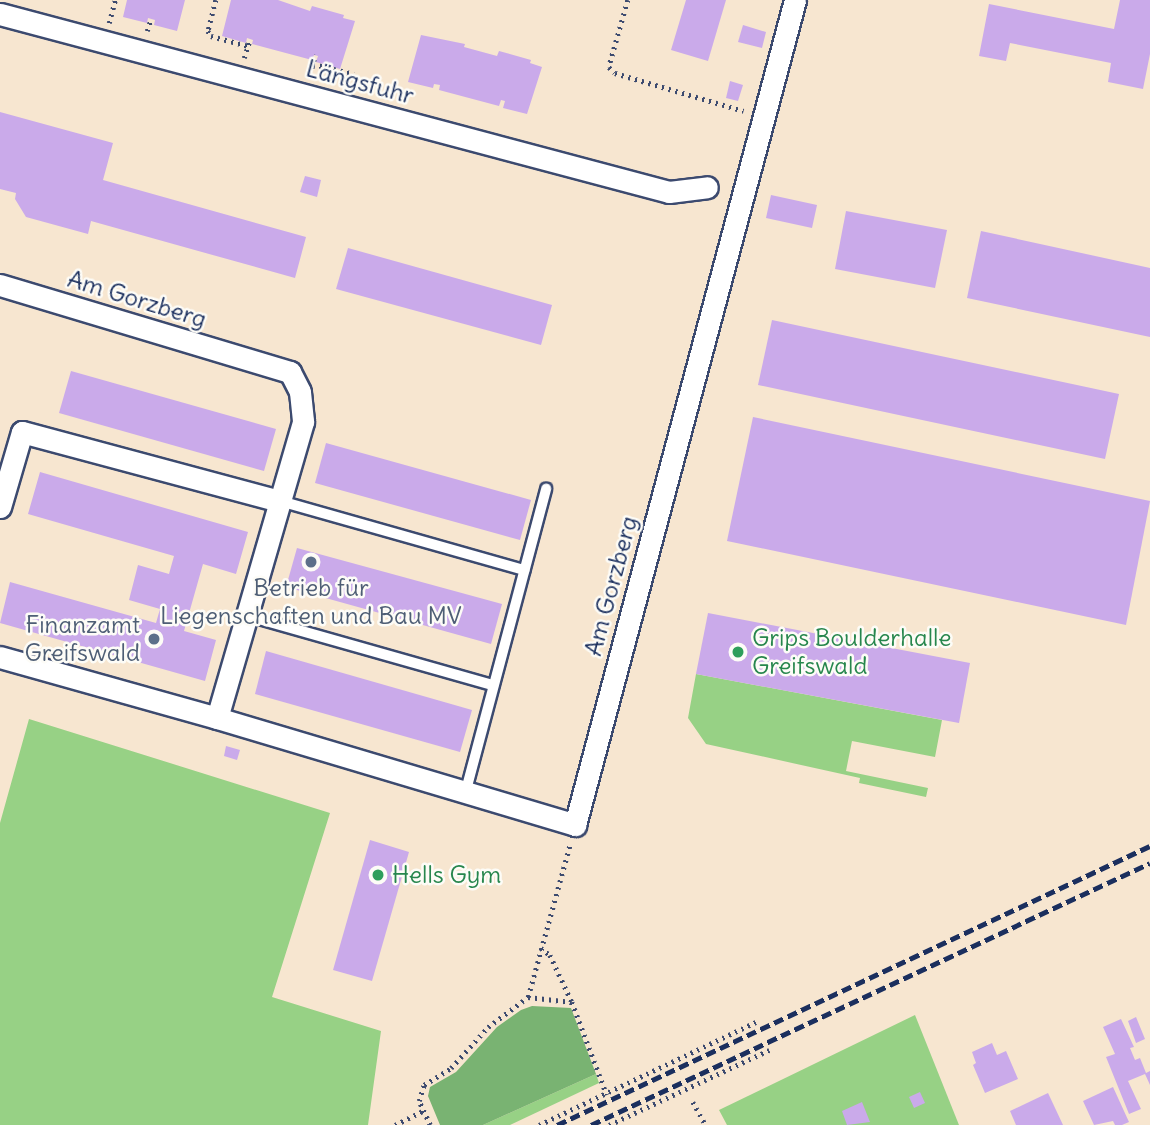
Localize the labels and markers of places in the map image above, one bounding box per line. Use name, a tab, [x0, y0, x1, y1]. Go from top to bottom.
marker: Betrieb für Liegenschaften und Bau MV	[303, 554, 319, 570]
place label: Betrieb für Liegenschaften und Bau MV	[160, 574, 462, 630]
place label: Finanzamt Greifswald	[24, 611, 140, 667]
place label: Grips Boulderhalle Greifswald	[752, 624, 951, 680]
marker: Finanzamt Greifswald	[146, 631, 162, 647]
marker: Grips Boulderhalle Greifswald	[730, 644, 746, 660]
place label: Hells Gym	[392, 861, 501, 889]
marker: Hells Gym	[370, 867, 386, 883]

